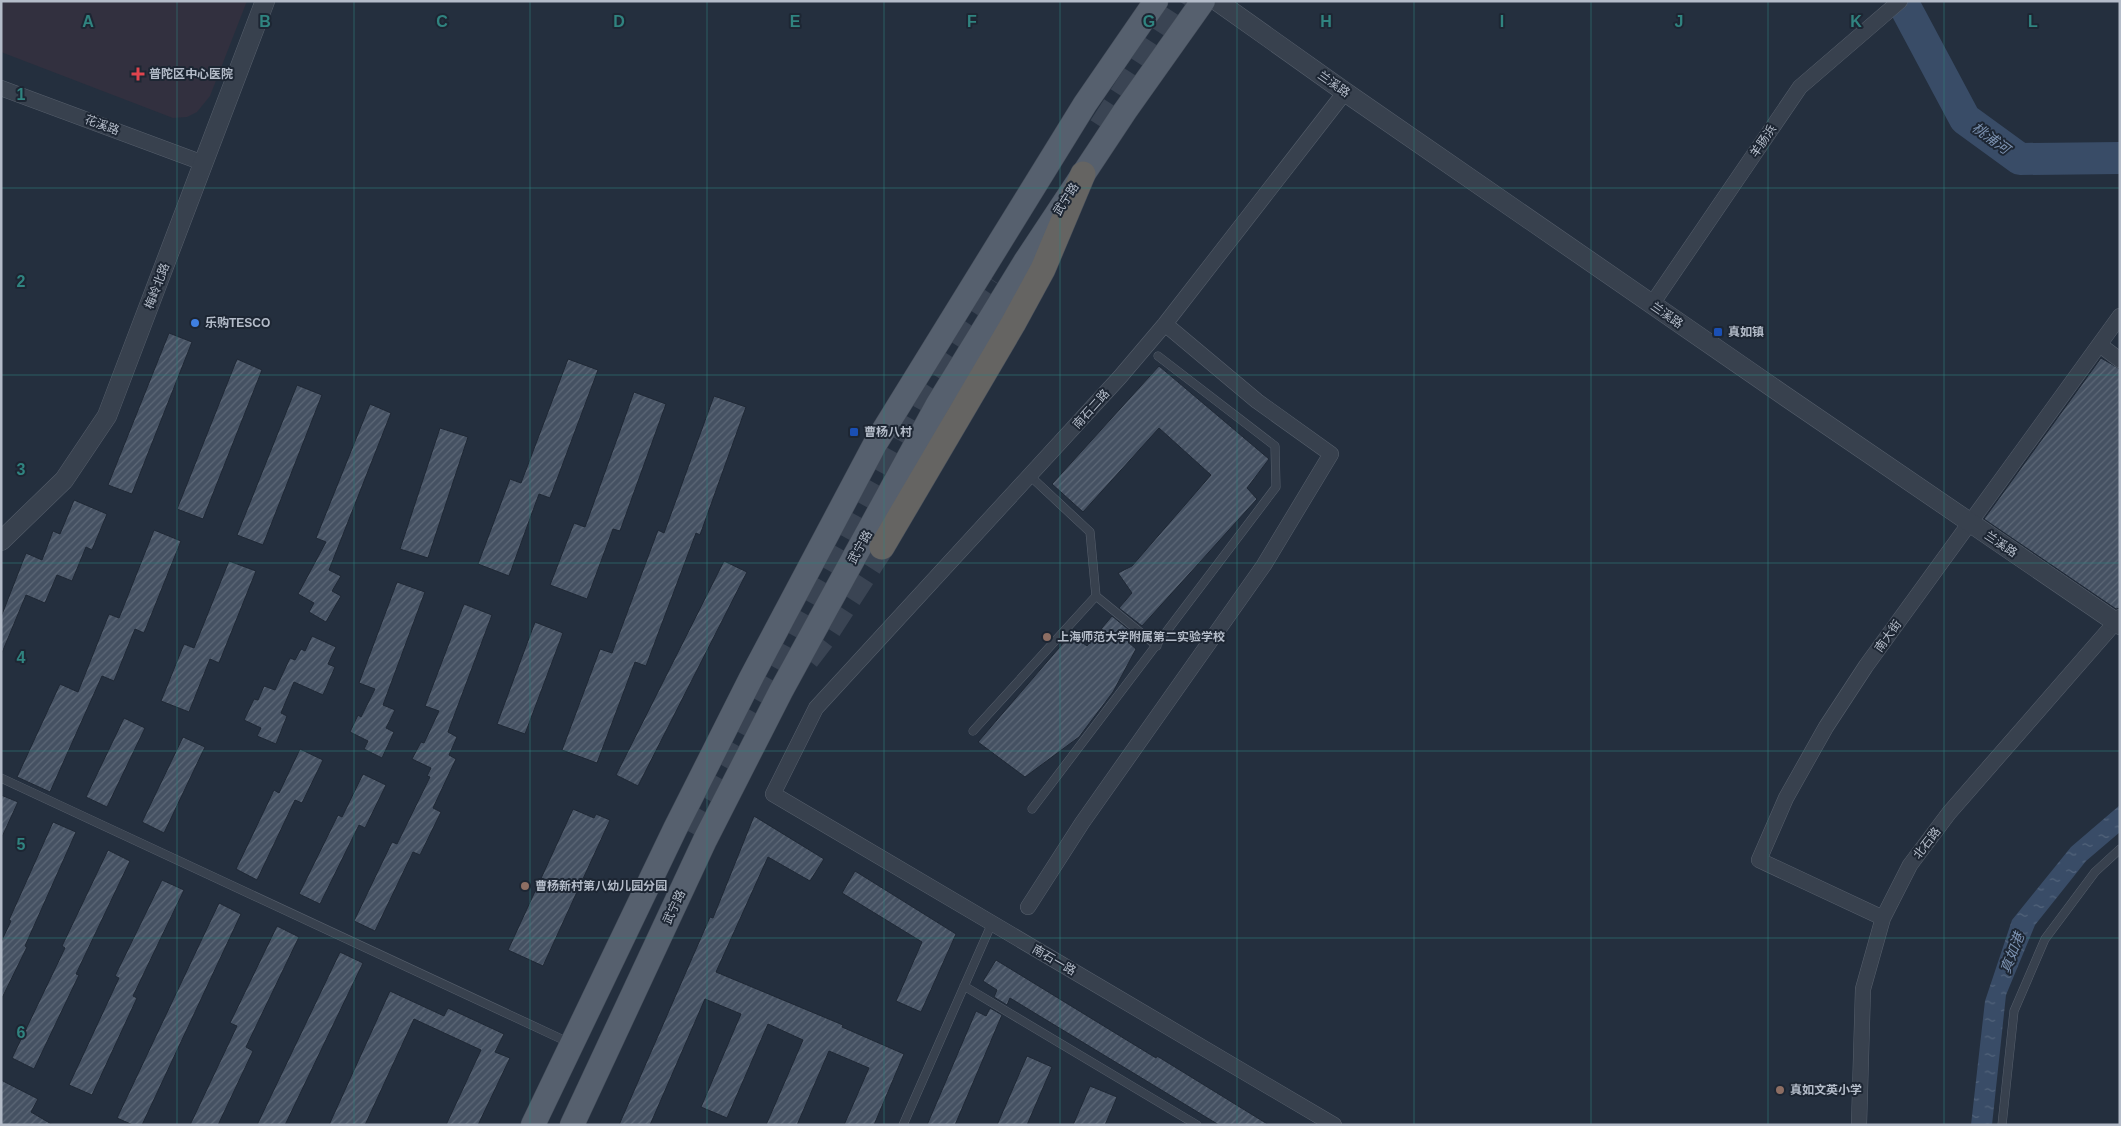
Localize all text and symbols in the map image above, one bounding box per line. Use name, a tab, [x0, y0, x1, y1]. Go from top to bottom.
text: A	[82, 13, 94, 30]
text: B	[259, 13, 271, 30]
text: C	[436, 13, 448, 30]
text: D	[613, 13, 625, 30]
text: E	[790, 13, 801, 30]
text: F	[967, 13, 977, 30]
text: G	[1143, 13, 1155, 30]
text: H	[1320, 13, 1332, 30]
text: I	[1500, 13, 1504, 30]
text: J	[1675, 13, 1683, 30]
text: K	[1850, 13, 1862, 30]
text: L	[2028, 13, 2038, 30]
marker: 普陀区中心医院	[131, 67, 145, 81]
place label: 普陀区中心医院	[149, 67, 233, 81]
street label: 兰溪路	[1315, 68, 1353, 100]
text: 1	[17, 86, 26, 103]
street label: 花溪路	[83, 112, 121, 138]
water label: 桃浦河	[1969, 119, 2015, 159]
street label: 羊肠浜	[1747, 122, 1779, 160]
street label: 武宁路	[1050, 180, 1082, 218]
street label: 梅岭北路	[142, 261, 172, 311]
text: 2	[17, 273, 26, 290]
street label: 兰溪路	[1648, 299, 1686, 331]
place label: 乐购TESCO	[205, 316, 270, 330]
marker: 乐购TESCO	[189, 317, 201, 329]
place label: 真如镇	[1728, 325, 1764, 339]
marker: 真如镇	[1712, 326, 1724, 338]
street label: 南石二路	[1070, 386, 1112, 432]
place label: 曹杨八村	[864, 425, 912, 439]
marker: 曹杨八村	[848, 426, 860, 438]
text: 3	[17, 461, 26, 478]
street label: 武宁路	[845, 528, 875, 566]
street label: 兰溪路	[1982, 528, 2020, 560]
street label: 南大街	[1872, 617, 1904, 655]
place label: 上海师范大学附属第二实验学校	[1057, 630, 1225, 644]
marker: 上海师范大学附属第二实验学校	[1041, 631, 1053, 643]
text: 4	[17, 649, 26, 666]
street label: 北石路	[1910, 825, 1944, 861]
text: 5	[17, 836, 26, 853]
place label: 曹杨新村第八幼儿园分园	[535, 879, 667, 893]
marker: 曹杨新村第八幼儿园分园	[519, 880, 531, 892]
street label: 武宁路	[660, 888, 688, 926]
water label: 真如港	[1997, 929, 2028, 975]
street label: 南石一路	[1030, 942, 1078, 978]
text: 6	[17, 1024, 26, 1041]
place label: 真如文英小学	[1790, 1083, 1862, 1097]
marker: 真如文英小学	[1774, 1084, 1786, 1096]

